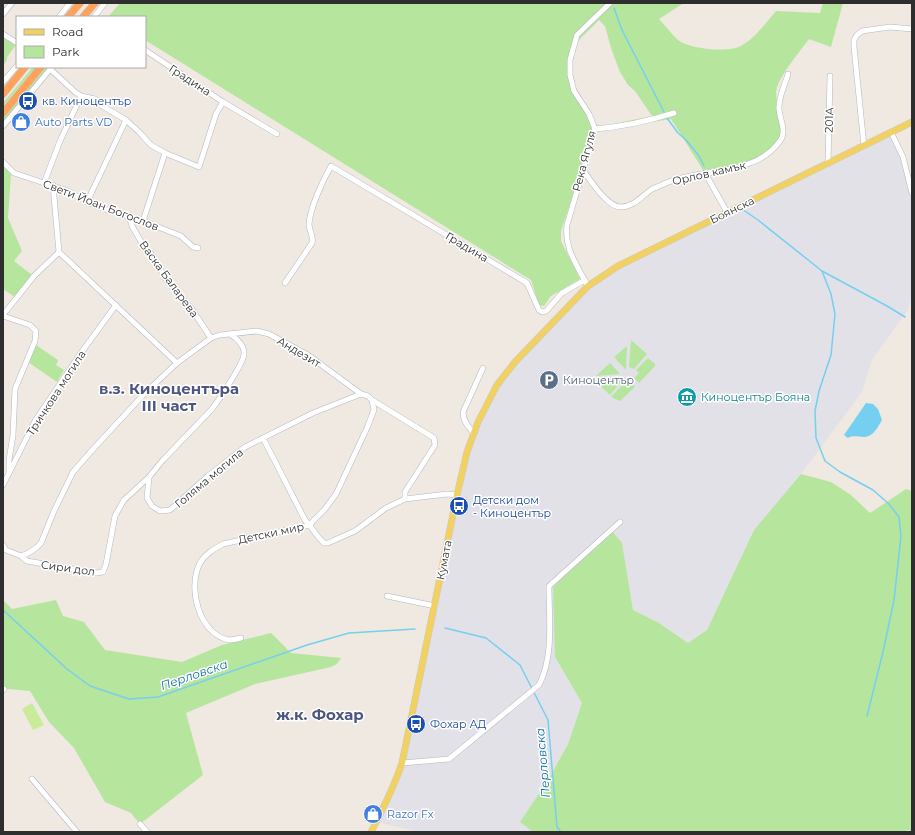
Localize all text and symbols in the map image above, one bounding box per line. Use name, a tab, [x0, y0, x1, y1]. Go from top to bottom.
legend	[16, 16, 146, 68]
text: Road	[52, 24, 83, 39]
text: Park	[52, 44, 80, 59]
street label: Градина	[166, 61, 214, 99]
bus stop icon: кв. Киноцентър	[17, 90, 39, 112]
place label: кв. Киноцентър	[42, 94, 131, 108]
street label: 201А	[822, 106, 836, 133]
shop icon: Auto Parts VD	[10, 111, 32, 133]
place label: Auto Parts VD	[35, 115, 112, 129]
street label: Река Ягуля	[569, 129, 599, 193]
street label: Орлов камък	[671, 158, 748, 188]
street label: Свети Йоан Богослов	[41, 176, 161, 234]
street label: Боянска	[707, 193, 757, 227]
street label: Градина	[443, 229, 491, 265]
street label: Васка Баларева	[136, 238, 202, 320]
street label: Андезит	[275, 334, 324, 371]
street label: Тричкова могила	[23, 348, 89, 438]
parking icon: Киноцентър	[538, 369, 560, 391]
place label: Киноцентър	[563, 373, 634, 387]
district label: в.з. Киноцентъра ІІІ част	[99, 379, 239, 415]
museum icon: Киноцентър Бояна	[676, 386, 698, 408]
place label: Киноцентър Бояна	[701, 390, 810, 404]
street label: Голяма могила	[172, 445, 246, 511]
place label: Детски дом - Киноцентър	[473, 493, 551, 520]
bus stop icon: Детски дом - Киноцентър	[448, 495, 470, 517]
street label: Детски мир	[237, 519, 305, 547]
street label: Кумата	[433, 539, 455, 581]
street label: Сири дол	[40, 557, 96, 579]
water label: Перловска	[158, 656, 229, 693]
district label: ж.к. Фохар	[276, 705, 364, 724]
bus stop icon: Фохар АД	[405, 713, 427, 735]
place label: Фохар АД	[430, 717, 487, 731]
water label: Перловска	[532, 727, 553, 799]
shop icon: Razor Fx	[362, 803, 384, 825]
place label: Razor Fx	[387, 807, 434, 821]

